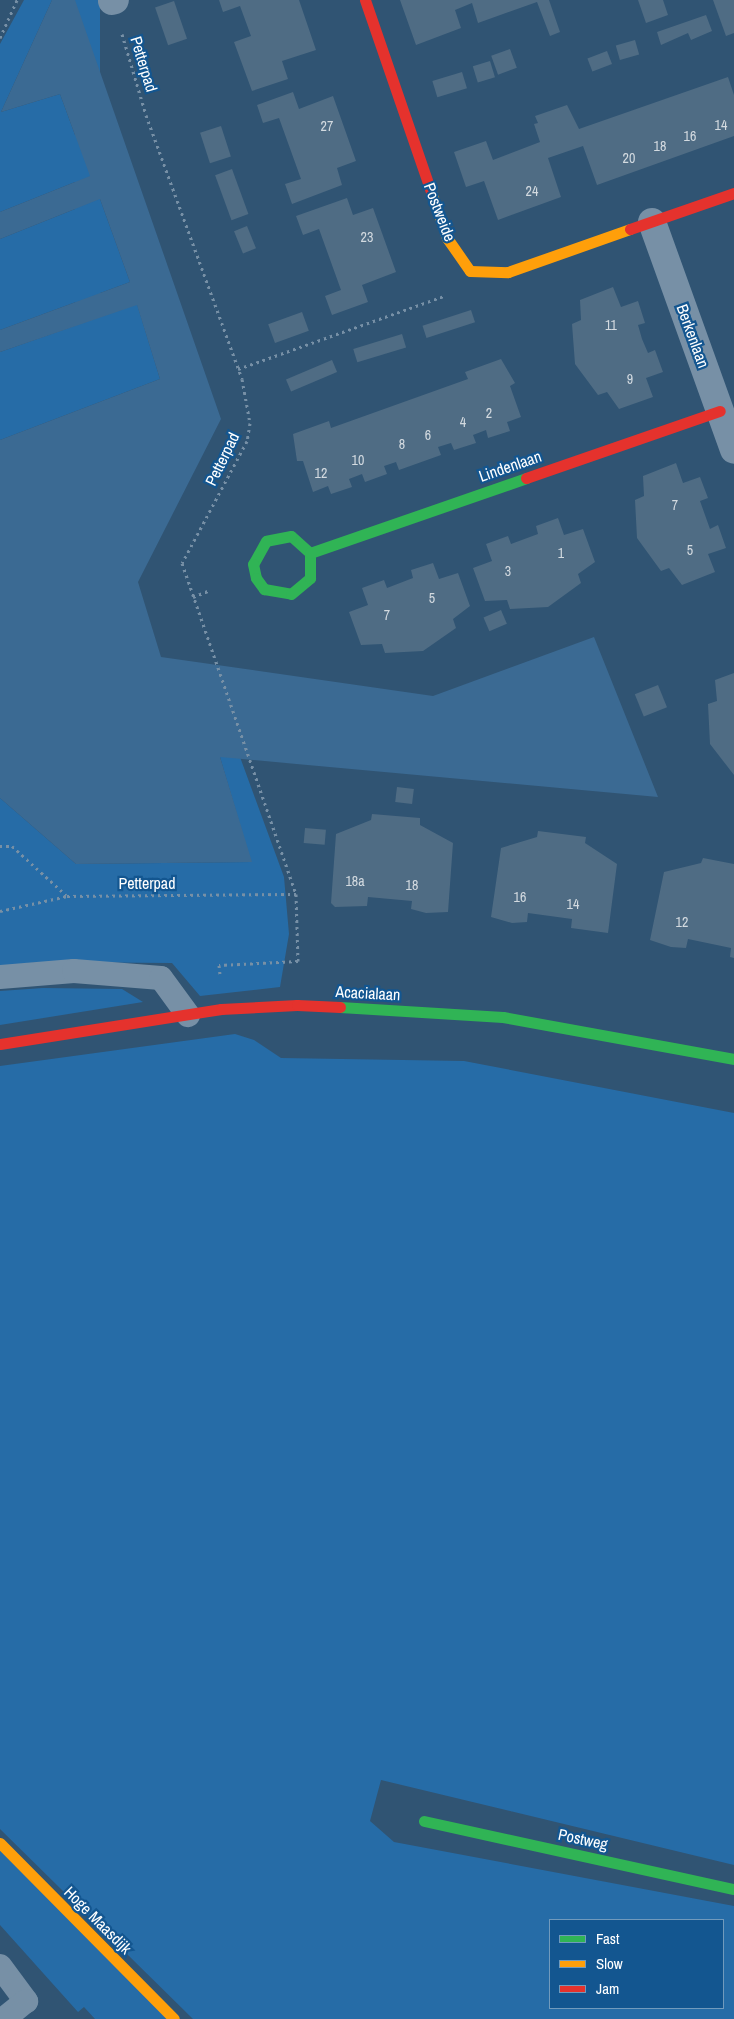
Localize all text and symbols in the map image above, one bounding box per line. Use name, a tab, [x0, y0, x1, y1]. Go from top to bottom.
street label: Petterpad	[127, 34, 161, 94]
house number: 14	[715, 117, 727, 133]
house number: 27	[321, 118, 333, 134]
house number: 16	[684, 128, 696, 144]
house number: 18	[654, 138, 666, 154]
house number: 20	[623, 150, 635, 166]
street label: Postweide	[420, 180, 460, 244]
house number: 24	[526, 183, 538, 199]
house number: 23	[361, 229, 373, 245]
street label: Berkenlaan	[673, 302, 713, 370]
house number: 11	[605, 317, 617, 333]
house number: 9	[627, 371, 633, 387]
house number: 2	[486, 405, 492, 421]
house number: 4	[460, 414, 466, 430]
house number: 6	[425, 427, 431, 443]
street label: Petterpad	[201, 429, 243, 489]
house number: 8	[399, 436, 405, 452]
street label: Lindenlaan	[476, 446, 544, 486]
house number: 10	[352, 452, 364, 468]
house number: 12	[315, 465, 327, 481]
house number: 7	[672, 497, 678, 513]
house number: 5	[687, 542, 693, 558]
house number: 1	[558, 545, 564, 561]
house number: 3	[505, 563, 511, 579]
house number: 5	[429, 590, 435, 606]
house number: 7	[384, 607, 390, 623]
street label: Petterpad	[119, 873, 175, 893]
house number: 18a	[345, 873, 365, 889]
house number: 18	[406, 877, 418, 893]
house number: 16	[514, 889, 526, 905]
house number: 14	[567, 896, 579, 912]
house number: 12	[676, 914, 688, 930]
street label: Acacialaan	[335, 982, 401, 1004]
street label: Postweg	[556, 1824, 610, 1854]
street label: Hoge Maasdijk	[60, 1882, 136, 1958]
legend	[549, 1919, 724, 2009]
text: Fast	[596, 1928, 619, 1949]
text: Slow	[596, 1953, 623, 1974]
text: Jam	[596, 1978, 619, 1999]

